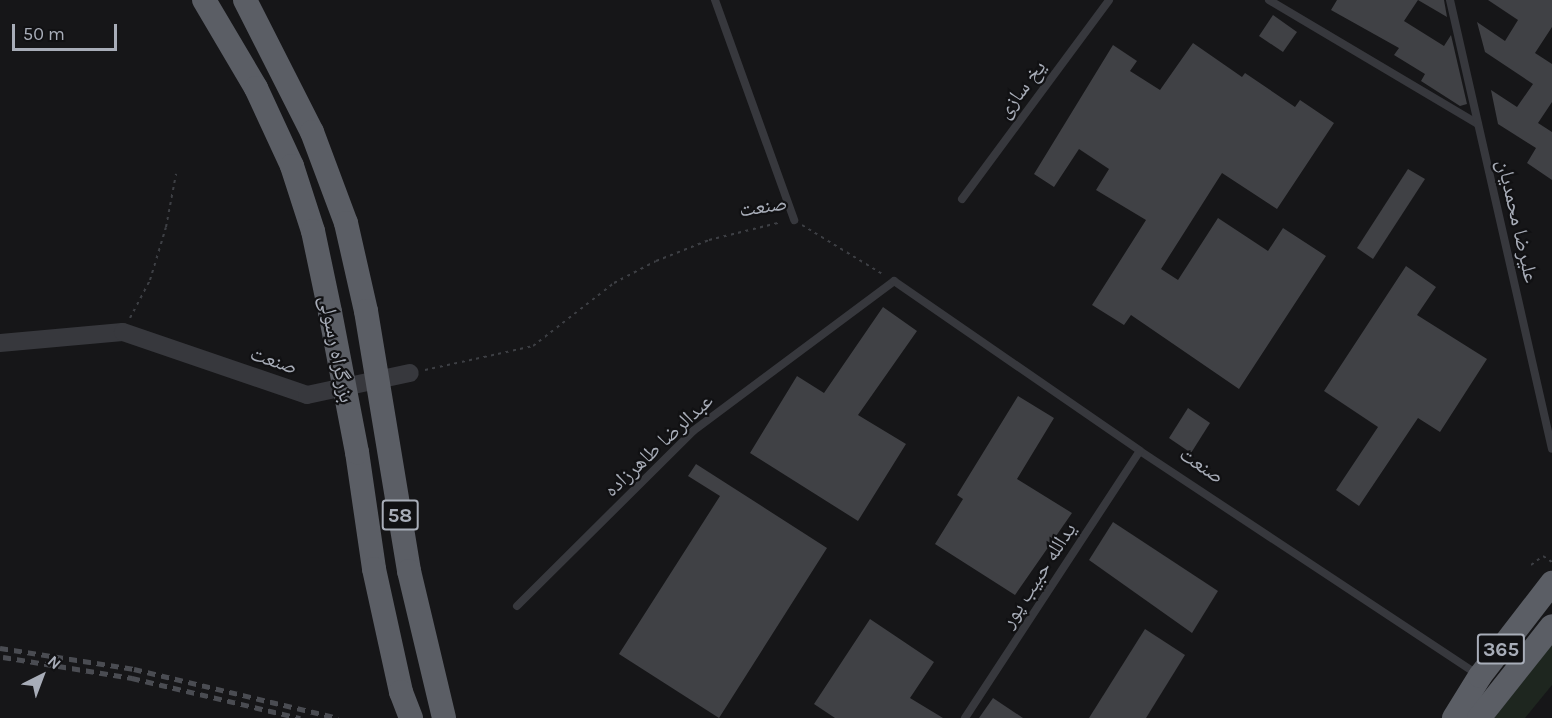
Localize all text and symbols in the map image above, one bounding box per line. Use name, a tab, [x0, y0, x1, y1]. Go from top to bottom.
scale bar	[15, 12, 120, 50]
text: 50 m	[23, 23, 65, 45]
street label: یخ سازی	[991, 55, 1051, 123]
street label: علیرضا محمدیان	[1492, 157, 1544, 285]
street label: صنعت	[737, 190, 789, 222]
street label: بزرگراه رسولی	[314, 293, 360, 405]
street label: صنعت	[247, 340, 301, 380]
street label: عبدالرضا طاهرزاده	[598, 388, 718, 502]
street label: صنعت	[1175, 441, 1229, 489]
road number: 58	[380, 498, 420, 532]
street label: یدالله حبیب پور	[995, 518, 1081, 632]
road number: 365	[1476, 632, 1526, 666]
north arrow	[12, 646, 72, 706]
text: N	[44, 651, 65, 673]

